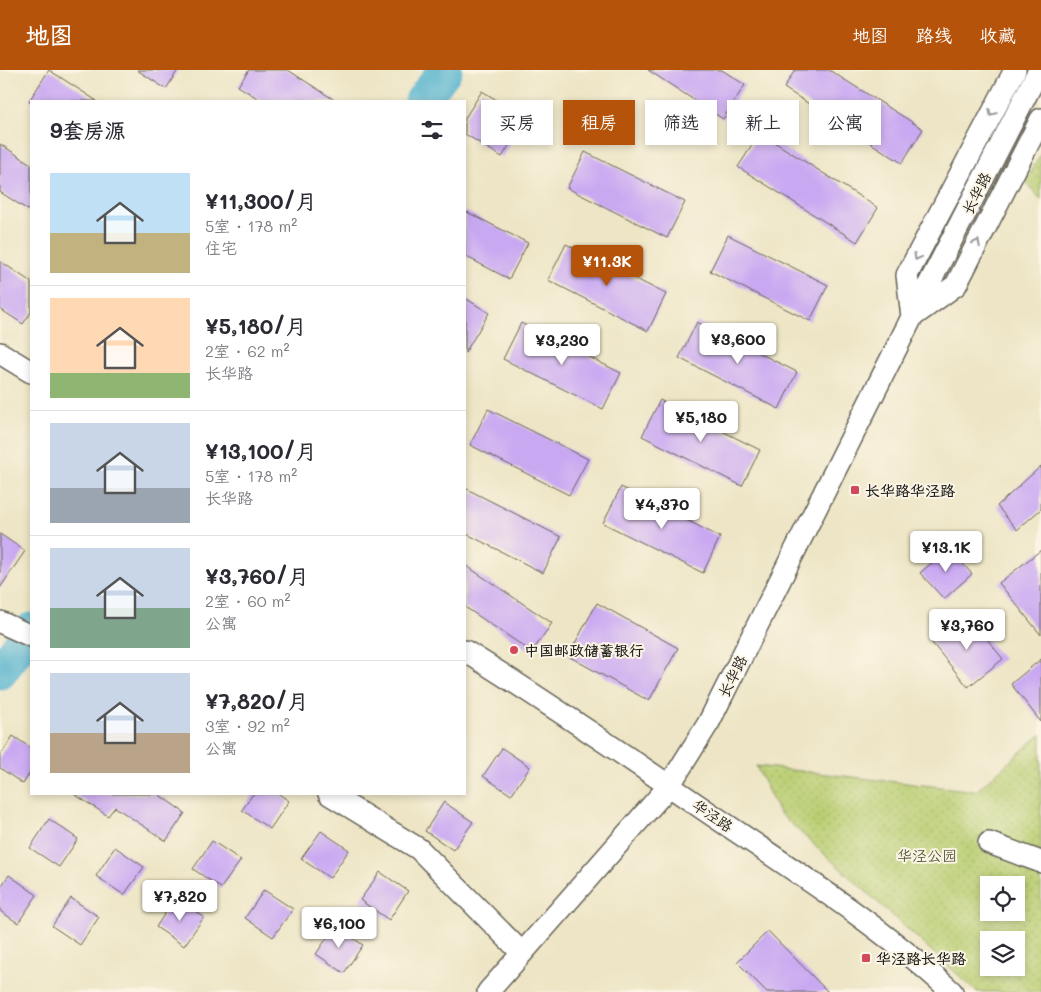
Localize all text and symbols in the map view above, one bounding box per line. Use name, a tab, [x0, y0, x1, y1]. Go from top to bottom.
text: 地图	[25, 19, 73, 50]
text: 地图	[852, 23, 888, 47]
text: 路线	[916, 23, 952, 47]
text: 收藏	[980, 23, 1016, 47]
chip: 买房	[481, 100, 553, 145]
chip: 租房	[563, 100, 635, 145]
chip: 筛选	[645, 100, 717, 145]
chip: 新上	[727, 100, 799, 145]
chip: 公寓	[809, 100, 881, 145]
one-way arrow	[988, 108, 998, 117]
text: 9套房源	[50, 116, 126, 143]
icon: filters	[418, 116, 446, 144]
street label: 长华路	[957, 168, 995, 218]
text: ¥11,300/月	[205, 187, 317, 214]
icon: home	[90, 193, 150, 253]
text: 5室 · 178 m²	[205, 215, 297, 236]
text: 住宅	[205, 237, 237, 258]
one-way arrow	[971, 239, 981, 248]
pin: ¥11.3K	[566, 244, 648, 287]
text: ¥11.3K	[582, 250, 632, 271]
one-way arrow	[913, 252, 923, 261]
text: ¥5,180/月	[205, 312, 307, 339]
icon: home	[90, 318, 150, 378]
pin: ¥3,600	[697, 322, 779, 365]
pin: ¥3,230	[521, 324, 603, 366]
text: ¥3,600	[710, 328, 766, 349]
text: ¥3,230	[535, 329, 589, 350]
text: 2室 · 62 m²	[205, 340, 290, 361]
text: 长华路	[205, 362, 253, 383]
pin: ¥5,180	[660, 400, 742, 443]
text: ¥5,180	[675, 406, 727, 427]
text: ¥13,100/月	[205, 437, 317, 464]
icon: home	[90, 443, 150, 503]
text: 5室 · 178 m²	[205, 465, 297, 486]
place label: 长华路华泾路	[865, 480, 955, 500]
marker: 长华路华泾路	[849, 484, 861, 496]
text: 长华路	[205, 487, 253, 508]
pin: ¥4,370	[621, 488, 703, 530]
text: ¥4,370	[635, 493, 689, 514]
pin: ¥13.1K	[905, 530, 987, 573]
text: ¥13.1K	[921, 536, 971, 557]
text: ¥3,760/月	[205, 562, 309, 589]
icon: home	[90, 568, 150, 628]
text: 2室 · 60 m²	[205, 590, 291, 611]
pin: ¥3,760	[926, 608, 1008, 651]
text: 公寓	[205, 612, 237, 633]
text: ¥3,760	[940, 614, 994, 635]
place label: 中国邮政储蓄银行	[524, 640, 644, 660]
marker: 中国邮政储蓄银行	[508, 644, 520, 656]
street label: 长华路	[713, 651, 751, 701]
text: ¥7,820/月	[205, 687, 308, 714]
icon: home	[90, 693, 150, 753]
text: 3室 · 92 m²	[205, 715, 290, 736]
text: 公寓	[205, 737, 237, 758]
street label: 华泾路	[689, 794, 737, 836]
park label: 华泾公园	[897, 845, 957, 865]
map controls	[980, 876, 1025, 976]
button: locate	[980, 876, 1025, 921]
pin: ¥7,820	[139, 880, 221, 922]
text: ¥7,820	[153, 885, 207, 906]
pin: ¥6,100	[298, 906, 380, 949]
text: ¥6,100	[313, 912, 365, 933]
button: layers	[980, 931, 1025, 976]
place label: 华泾路长华路	[876, 948, 966, 968]
marker: 华泾路长华路	[860, 952, 872, 964]

